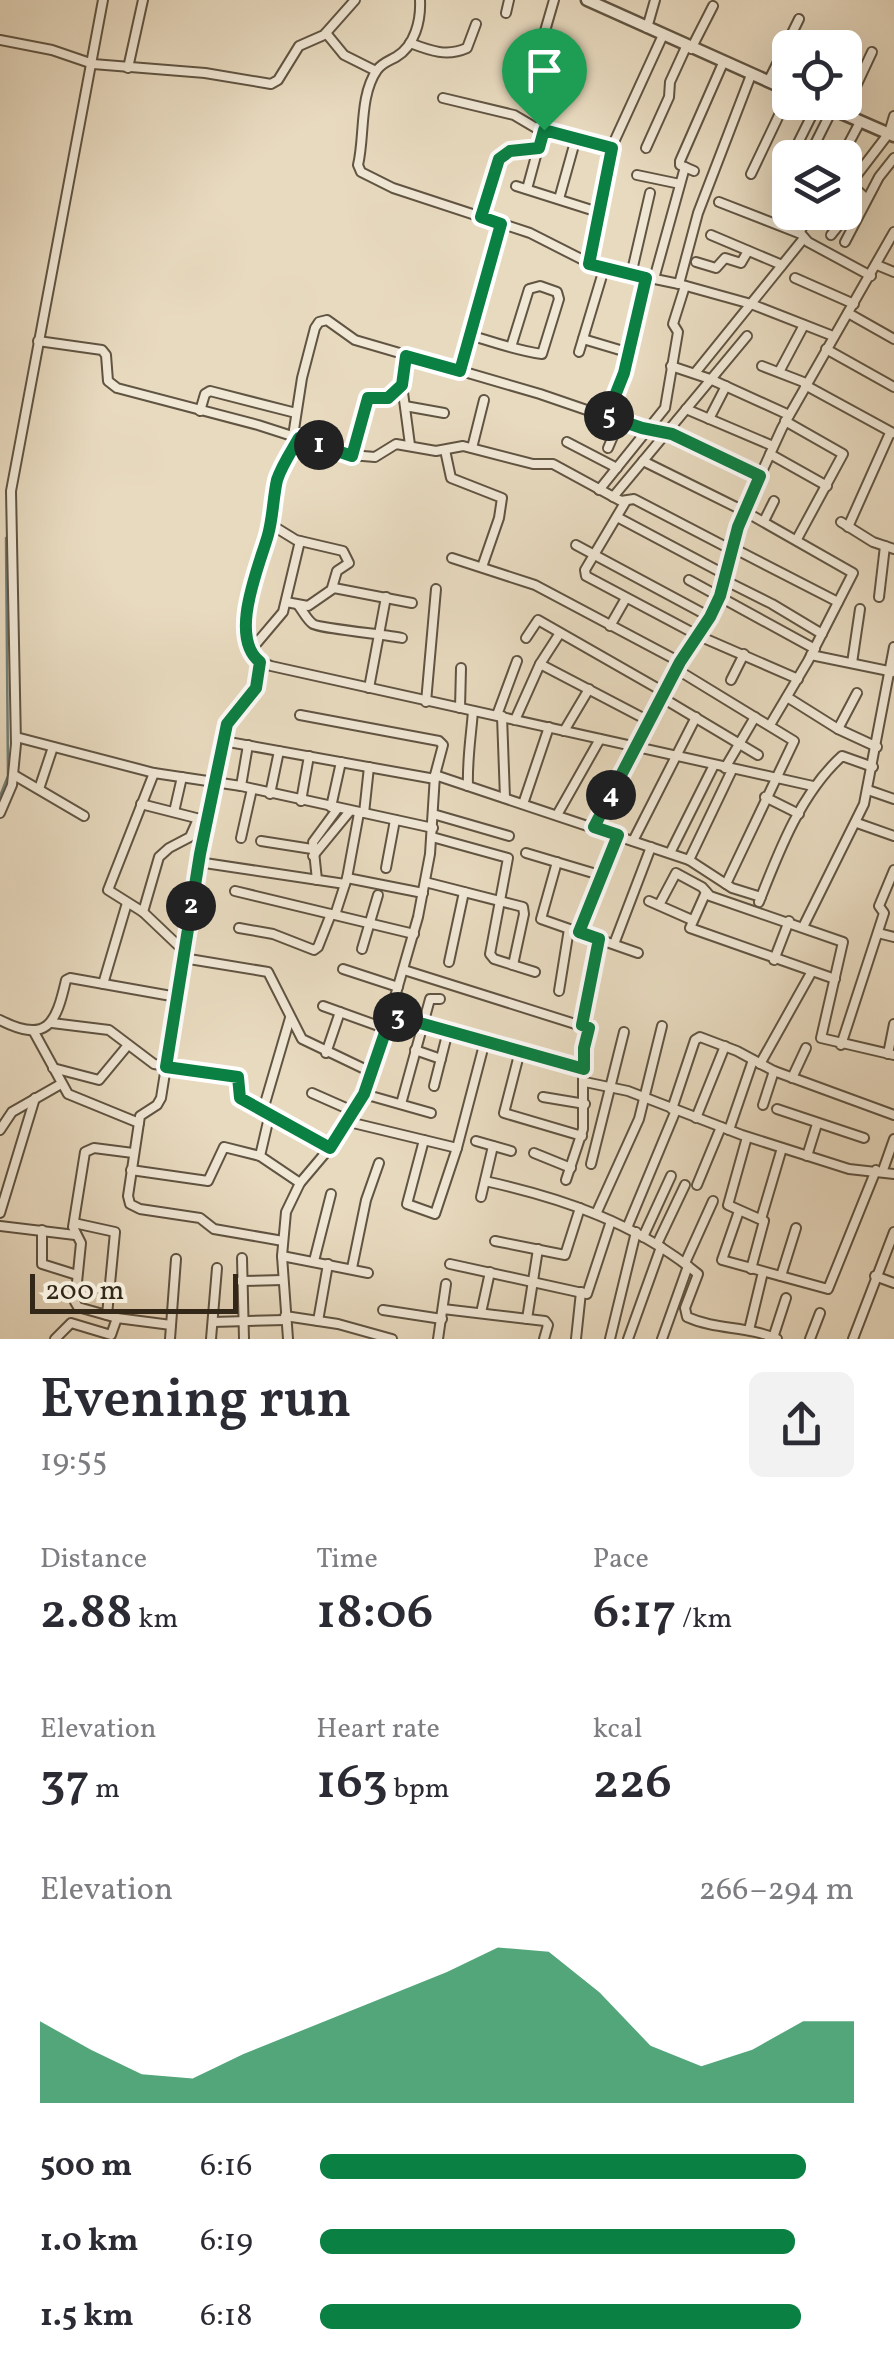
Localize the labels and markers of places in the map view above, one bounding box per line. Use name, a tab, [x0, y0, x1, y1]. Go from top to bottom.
pin	[502, 28, 587, 131]
pin: 5	[584, 391, 634, 441]
pin: 1	[294, 420, 344, 470]
pin: 4	[586, 770, 636, 820]
pin: 2	[166, 881, 216, 931]
pin: 3	[373, 992, 423, 1042]

